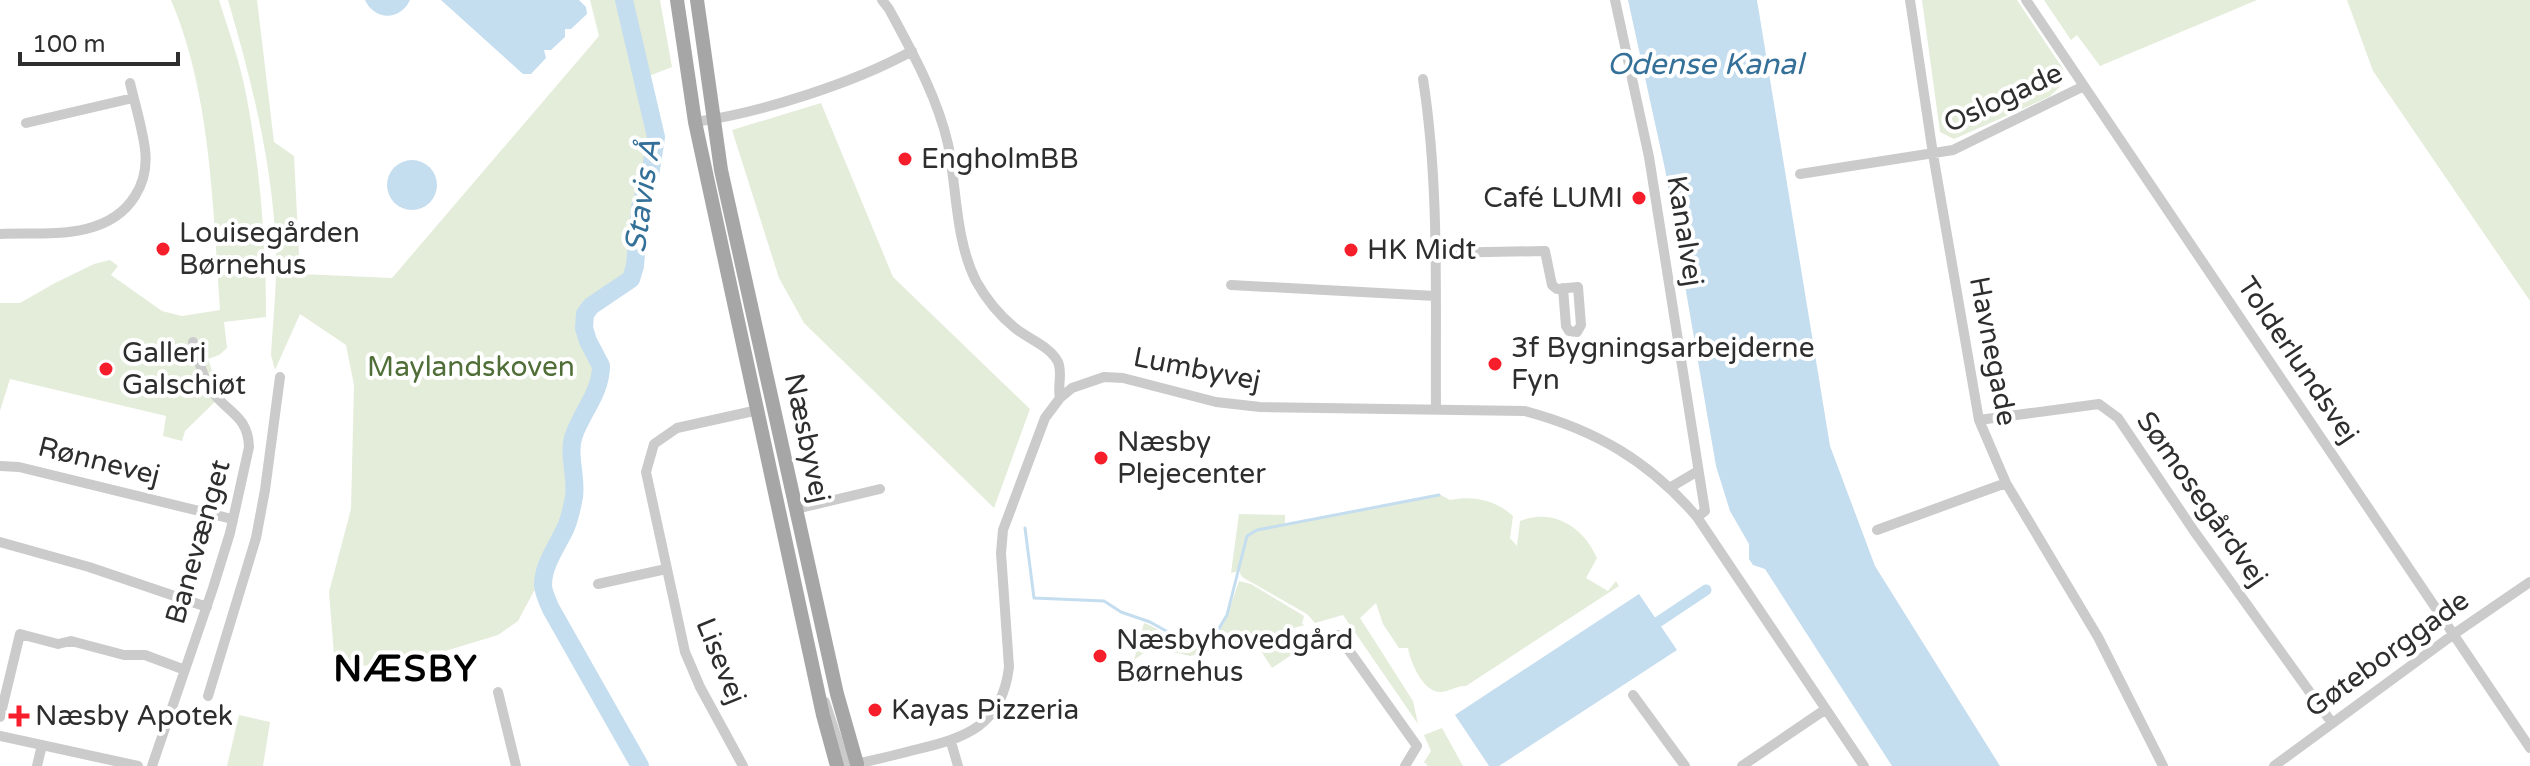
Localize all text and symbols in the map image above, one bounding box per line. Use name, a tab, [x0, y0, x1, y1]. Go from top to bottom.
scale bar	[20, 16, 178, 66]
text: 100 m	[32, 30, 106, 59]
water label: Odense Kanal	[1607, 46, 1807, 83]
street label: Oslogade	[1938, 56, 2068, 140]
water label: Stavis Å	[617, 137, 669, 255]
place label: EngholmBB	[921, 142, 1079, 176]
marker: EngholmBB	[896, 150, 914, 168]
street label: Kanalvej	[1659, 173, 1711, 289]
place label: Café LUMI	[1483, 181, 1623, 215]
marker: Café LUMI	[1630, 189, 1648, 207]
place label: Louisegården Børnehus	[179, 216, 360, 282]
place label: HK Midt	[1367, 233, 1477, 267]
marker: Louisegården Børnehus	[154, 240, 172, 258]
marker: HK Midt	[1342, 241, 1360, 259]
street label: Tolderlundsvej	[2230, 270, 2366, 450]
street label: Havnegade	[1962, 273, 2024, 429]
place label: 3f Bygningsarbejderne Fyn	[1511, 331, 1815, 397]
place label: Galleri Galschiøt	[122, 336, 246, 402]
street label: Lumbyvej	[1130, 340, 1264, 398]
park label: Maylandskoven	[367, 350, 575, 384]
marker: 3f Bygningsarbejderne Fyn	[1486, 355, 1504, 373]
marker: Galleri Galschiøt	[97, 360, 115, 378]
street label: Næsbyvej	[777, 370, 837, 506]
street label: Sømosegårdvej	[2129, 405, 2275, 593]
place label: Næsby Plejecenter	[1117, 425, 1266, 491]
street label: Rønnevej	[35, 429, 163, 493]
marker: Næsby Plejecenter	[1092, 449, 1110, 467]
street label: Banevænget	[158, 456, 238, 628]
street label: Gøteborggade	[2299, 583, 2475, 725]
street label: Lisevej	[688, 613, 754, 709]
place label: Næsbyhovedgård Børnehus	[1116, 623, 1353, 689]
marker: Næsbyhovedgård Børnehus	[1091, 647, 1109, 665]
district label: NÆSBY	[333, 648, 479, 691]
place label: Kayas Pizzeria	[891, 693, 1079, 727]
place label: Næsby Apotek	[35, 699, 233, 733]
marker: Kayas Pizzeria	[866, 701, 884, 719]
marker: Næsby Apotek	[10, 707, 28, 725]

